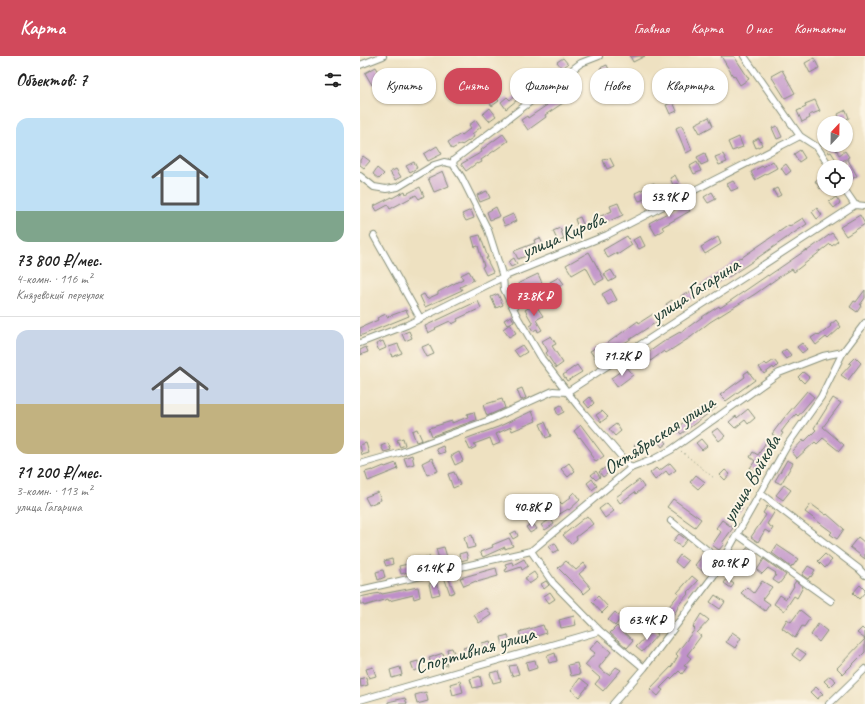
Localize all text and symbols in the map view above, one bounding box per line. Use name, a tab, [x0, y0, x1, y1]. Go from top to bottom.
text: Карта	[20, 16, 65, 40]
text: Главная	[634, 20, 669, 37]
text: Карта	[691, 20, 723, 37]
text: О нас	[745, 20, 772, 37]
text: Контакты	[794, 20, 845, 37]
chip: Купить	[372, 68, 436, 104]
chip: Снять	[444, 68, 502, 104]
chip: Фильтры	[510, 68, 582, 104]
chip: Новое	[590, 68, 644, 104]
chip: Квартира	[652, 68, 728, 104]
icon: filters	[322, 69, 344, 91]
text: Объектов: 7	[16, 70, 87, 91]
north arrow	[817, 116, 853, 152]
map controls	[817, 116, 853, 196]
icon: home	[144, 144, 216, 216]
button: locate	[817, 160, 853, 196]
pin: 53.9K ₽	[632, 184, 706, 218]
text: 53.9K ₽	[651, 189, 687, 205]
street label: улица Кирова	[517, 206, 610, 264]
text: 73 800 ₽/мес.	[16, 250, 102, 271]
street label: улица Гагарина	[645, 251, 745, 329]
text: 4-комн. · 116 m²	[16, 271, 92, 287]
pin: 73.8K ₽	[497, 283, 571, 317]
text: Князевский переулок	[16, 287, 103, 303]
text: 73.8K ₽	[516, 288, 552, 304]
pin: 71.2K ₽	[585, 343, 659, 377]
text: 71.2K ₽	[604, 348, 640, 364]
icon: home	[144, 356, 216, 428]
street label: Октябрьская улица	[599, 389, 721, 480]
street label: улица Войкова	[715, 429, 787, 528]
text: 71 200 ₽/мес.	[16, 462, 102, 483]
text: 3-комн. · 113 m²	[16, 483, 92, 499]
pin: 40.8K ₽	[495, 494, 569, 528]
text: улица Гагарина	[16, 499, 82, 515]
text: 40.8K ₽	[514, 499, 550, 515]
pin: 80.9K ₽	[692, 550, 766, 584]
pin: 61.4K ₽	[397, 555, 471, 589]
text: 80.9K ₽	[711, 555, 747, 571]
text: 61.4K ₽	[416, 560, 452, 576]
pin: 63.4K ₽	[610, 607, 684, 641]
text: 63.4K ₽	[629, 612, 665, 628]
street label: Спортивная улица	[412, 621, 539, 679]

